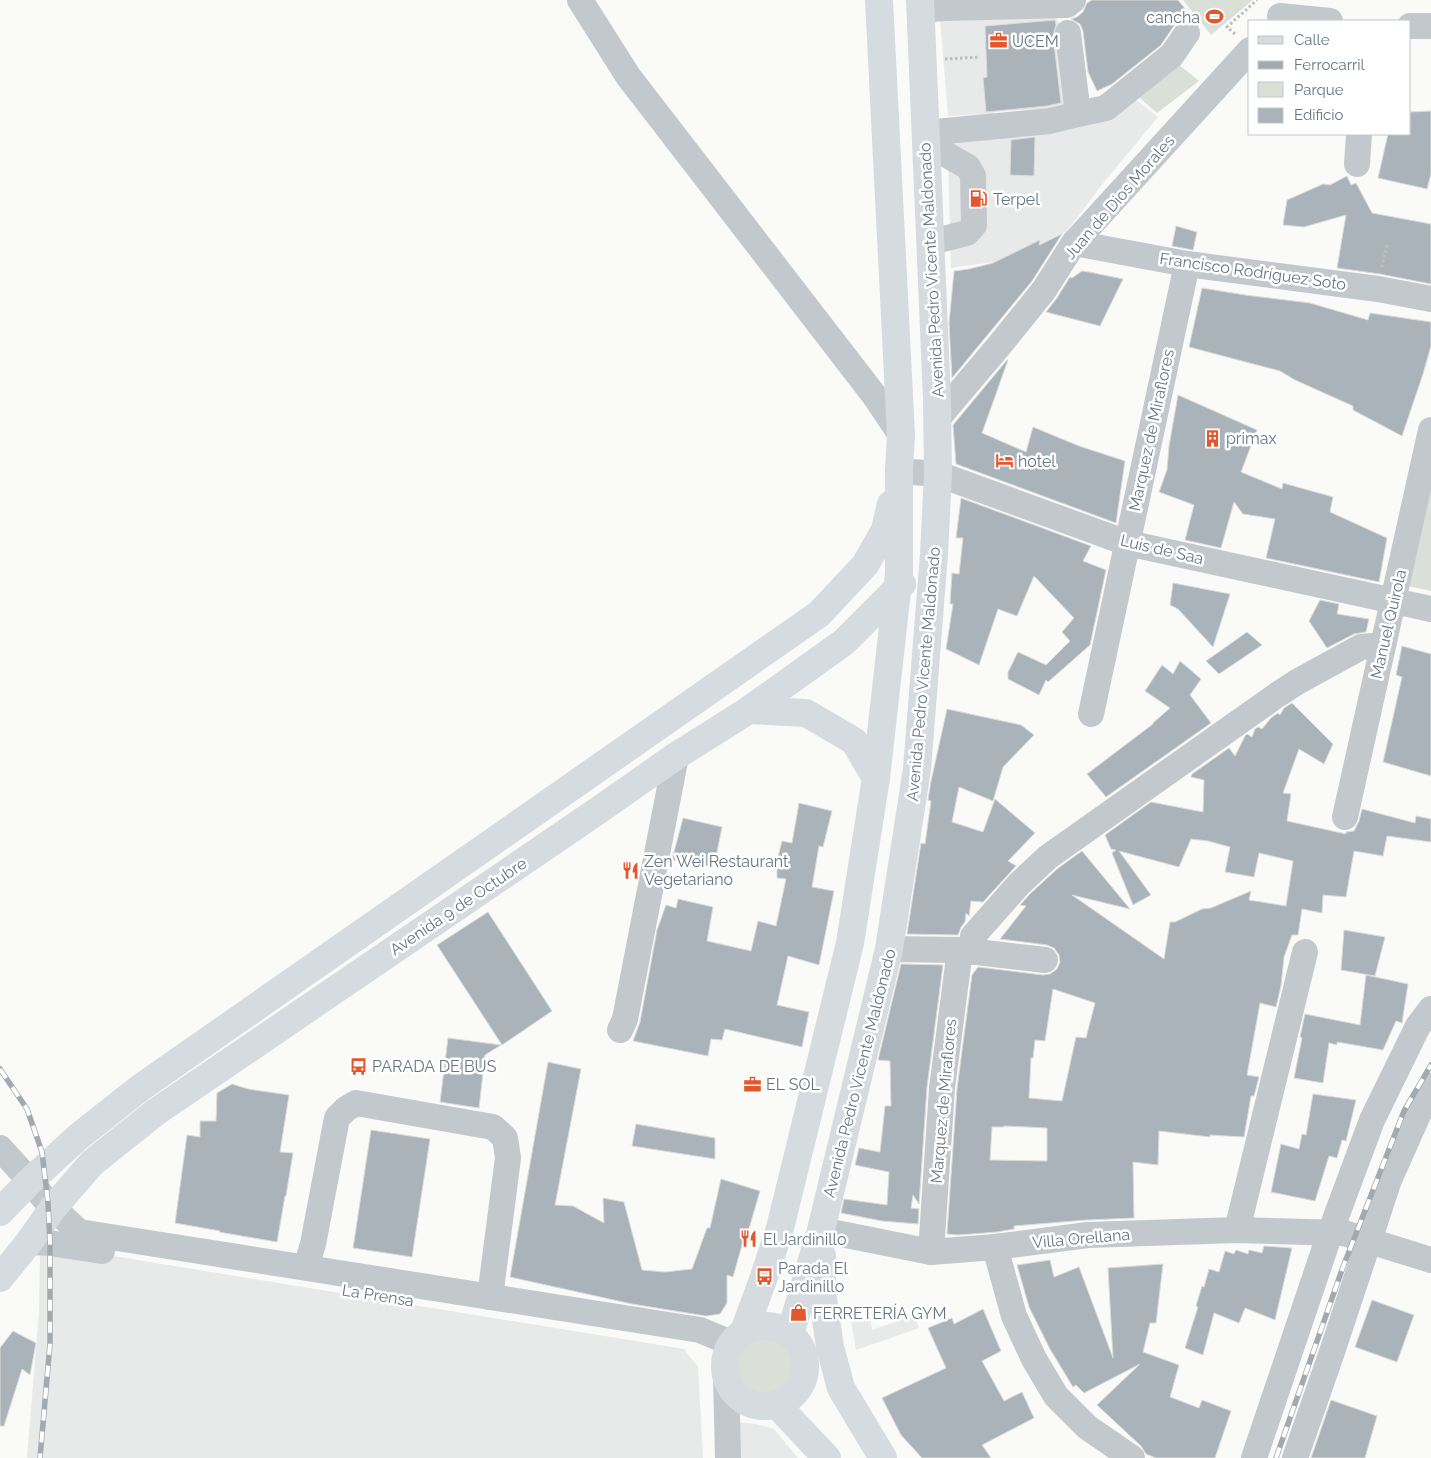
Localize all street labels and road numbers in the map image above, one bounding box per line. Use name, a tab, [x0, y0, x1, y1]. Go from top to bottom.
street label: Juan de Dios Morales	[1060, 131, 1179, 263]
street label: Avenida Pedro Vicente Maldonado	[915, 142, 948, 398]
street label: Francisco Rodríguez Soto	[1159, 249, 1347, 294]
street label: Marquez de Miraflores	[1125, 347, 1178, 513]
street label: Luis de Saa	[1118, 531, 1205, 568]
street label: Avenida Pedro Vicente Maldonado	[903, 546, 944, 802]
street label: Manuel Quirola	[1367, 568, 1410, 681]
street label: Avenida 9 de Octubre	[386, 854, 530, 959]
street label: Avenida Pedro Vicente Maldonado	[819, 947, 900, 1199]
street label: Marquez de Miraflores	[927, 1018, 960, 1184]
street label: Villa Orellana	[1031, 1225, 1131, 1252]
street label: La Prensa	[341, 1280, 415, 1311]

